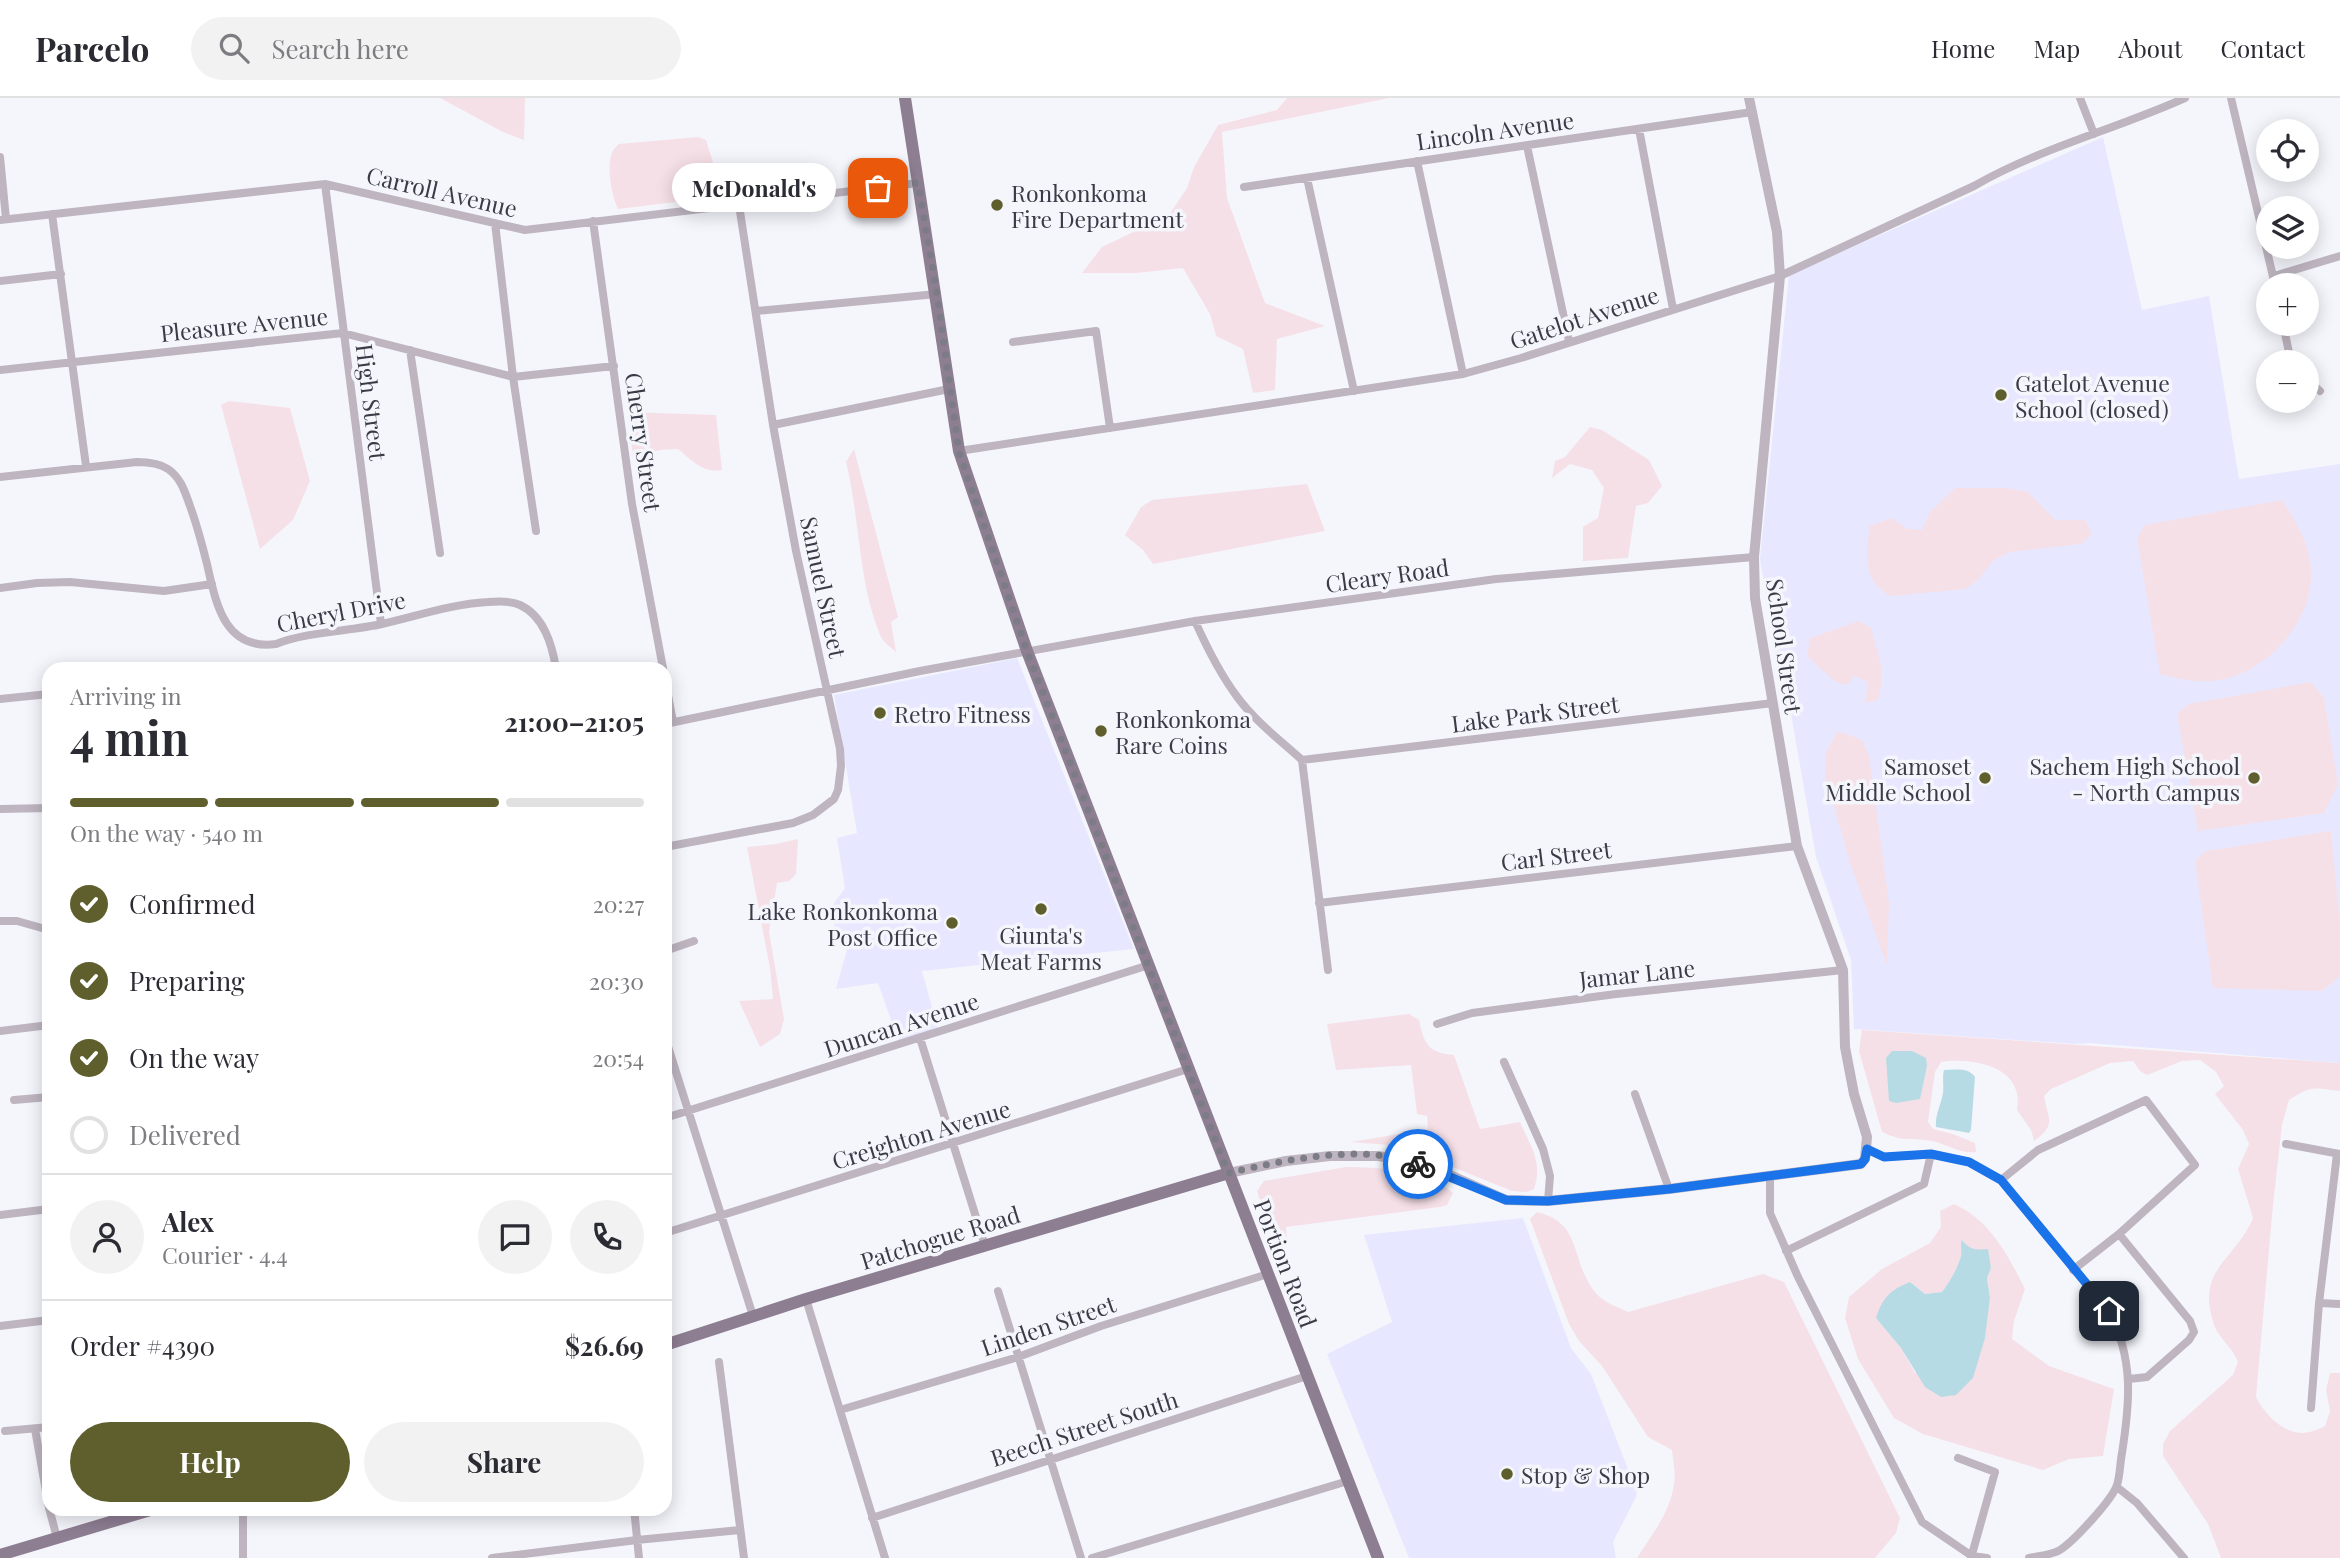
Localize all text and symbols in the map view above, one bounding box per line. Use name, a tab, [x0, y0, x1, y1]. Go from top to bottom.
search box	[191, 17, 681, 80]
text: Parcelo	[35, 26, 149, 70]
icon: search	[215, 29, 253, 67]
text: Search here	[271, 31, 409, 66]
text: Home	[1931, 32, 1995, 64]
text: Map	[2033, 32, 2080, 64]
text: About	[2118, 32, 2182, 64]
text: Contact	[2220, 32, 2305, 64]
street label: Lincoln Avenue	[1414, 104, 1576, 156]
map controls	[2256, 119, 2319, 413]
button: locate	[2256, 119, 2319, 182]
pin	[848, 158, 908, 218]
street label: Carroll Avenue	[364, 159, 520, 223]
callout: McDonald's	[672, 164, 836, 212]
icon: bag	[859, 169, 897, 207]
text: McDonald's	[692, 172, 816, 203]
place label: Ronkonkoma Fire Department	[1011, 177, 1184, 234]
button: layers	[2256, 196, 2319, 259]
marker: Ronkonkoma Fire Department	[989, 197, 1005, 213]
button: +	[2256, 273, 2319, 336]
street label: Gatelot Avenue	[1506, 278, 1662, 356]
street label: Pleasure Avenue	[159, 300, 329, 348]
street label: High Street	[349, 342, 395, 463]
button: −	[2256, 350, 2319, 413]
place label: Gatelot Avenue School (closed)	[2015, 367, 2170, 424]
street label: Cherry Street	[619, 371, 669, 514]
marker: Gatelot Avenue School (closed)	[1993, 387, 2009, 403]
street label: Samuel Street	[794, 514, 854, 661]
street label: Cleary Road	[1323, 551, 1451, 599]
street label: School Street	[1760, 576, 1810, 716]
street label: Cheryl Drive	[274, 583, 408, 639]
text: Arriving in	[70, 680, 182, 711]
street label: Lake Park Street	[1449, 687, 1621, 739]
place label: Retro Fitness	[894, 698, 1031, 729]
place label: Ronkonkoma Rare Coins	[1115, 703, 1252, 760]
text: 21:00–21:05	[504, 704, 644, 739]
marker: Retro Fitness	[872, 705, 888, 721]
text: 4 min	[70, 706, 189, 768]
marker: Ronkonkoma Rare Coins	[1093, 723, 1109, 739]
place label: Samoset Middle School	[1825, 750, 1972, 807]
place label: Sachem High School - North Campus	[2029, 750, 2240, 807]
marker: Samoset Middle School	[1977, 770, 1993, 786]
marker: Sachem High School - North Campus	[2246, 770, 2262, 786]
text: On the way · 540 m	[70, 817, 263, 848]
street label: Carl Street	[1499, 833, 1614, 877]
icon: check	[70, 885, 108, 923]
text: Confirmed	[129, 886, 256, 921]
text: 20:27	[593, 888, 644, 919]
place label: Lake Ronkonkoma Post Office	[748, 895, 939, 952]
marker: Giunta's Meat Farms	[1033, 901, 1049, 917]
marker: Lake Ronkonkoma Post Office	[944, 915, 960, 931]
place label: Giunta's Meat Farms	[980, 919, 1102, 976]
street label: Jamar Lane	[1577, 952, 1696, 995]
icon: check	[70, 962, 108, 1000]
text: Preparing	[129, 963, 245, 998]
text: 20:30	[589, 965, 644, 996]
street label: Duncan Avenue	[820, 984, 982, 1064]
icon: check	[70, 1039, 108, 1077]
text: On the way	[129, 1040, 259, 1075]
text: 20:54	[592, 1042, 644, 1073]
street label: Creighton Avenue	[828, 1092, 1014, 1176]
text: Delivered	[129, 1117, 241, 1152]
courier	[1383, 1129, 1453, 1199]
icon: bike	[1399, 1145, 1437, 1183]
street label: Portion Road	[1247, 1194, 1325, 1332]
street label: Patchogue Road	[856, 1198, 1024, 1276]
button: person	[70, 1200, 144, 1274]
button: chat	[478, 1200, 552, 1274]
button: phone	[570, 1200, 644, 1274]
text: Alex	[162, 1204, 214, 1239]
text: Courier · 4.4	[162, 1239, 288, 1270]
pin	[2079, 1281, 2139, 1341]
street label: Linden Street	[977, 1287, 1120, 1362]
icon: home	[2090, 1292, 2128, 1330]
text: Order #4390	[70, 1328, 215, 1363]
text: $26.69	[565, 1328, 644, 1363]
street label: Beech Street South	[986, 1383, 1182, 1473]
button: Help	[70, 1422, 350, 1502]
button: Share	[364, 1422, 644, 1502]
place label: Stop & Shop	[1521, 1459, 1650, 1490]
marker: Stop & Shop	[1499, 1466, 1515, 1482]

